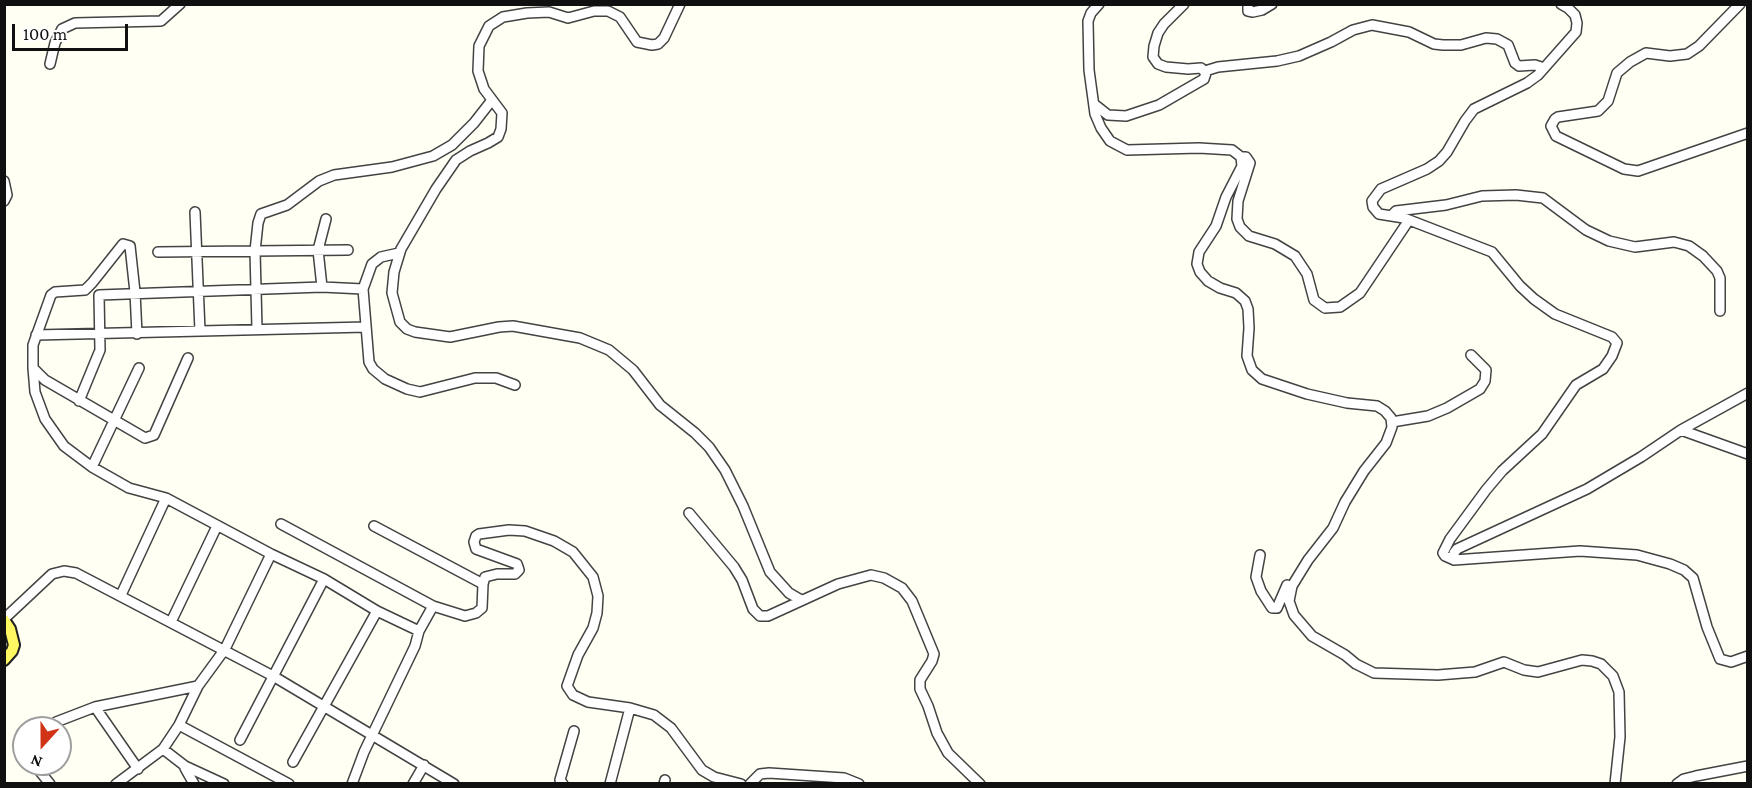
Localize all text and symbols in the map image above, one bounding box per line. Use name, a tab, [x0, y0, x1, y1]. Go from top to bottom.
scale bar	[15, 12, 130, 50]
text: 100 m	[23, 24, 67, 44]
north arrow	[12, 716, 72, 776]
text: N	[28, 752, 44, 771]

